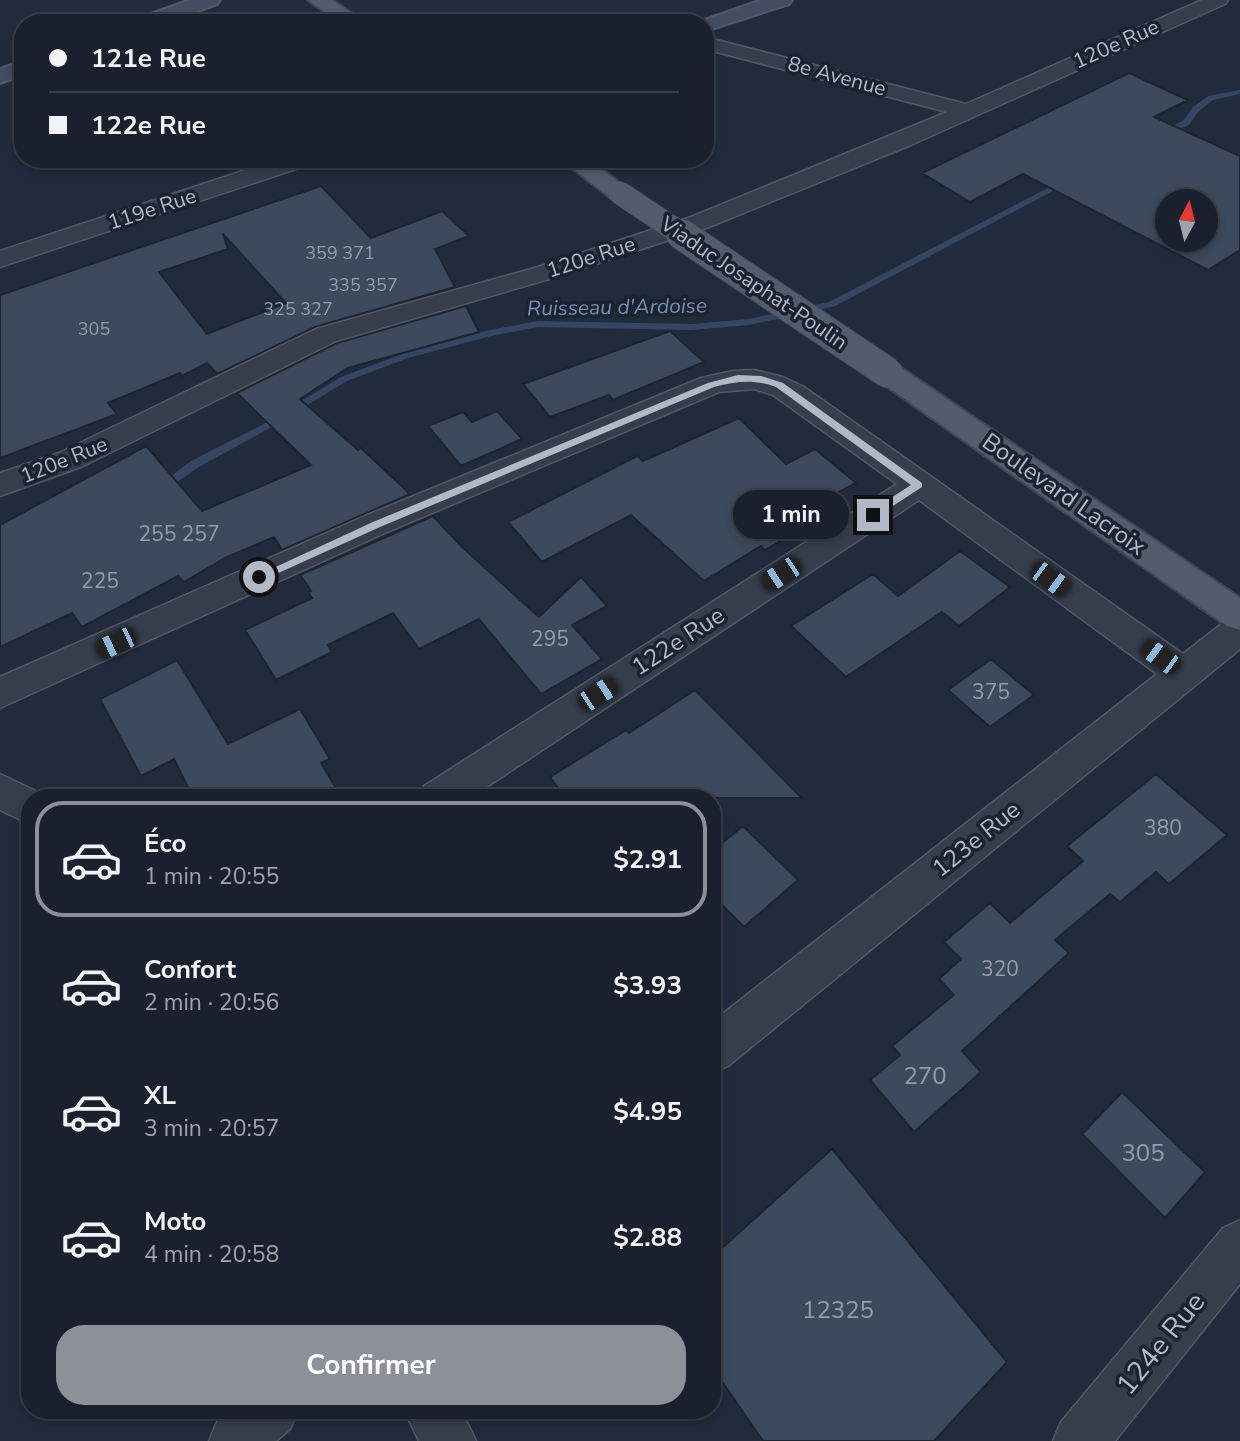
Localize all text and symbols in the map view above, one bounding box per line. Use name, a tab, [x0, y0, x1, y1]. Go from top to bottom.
street label: 120e Rue	[1069, 13, 1163, 75]
text: 121e Rue	[91, 41, 206, 76]
street label: 8e Avenue	[785, 49, 889, 103]
text: 122e Rue	[91, 108, 206, 143]
street label: 119e Rue	[104, 182, 200, 236]
north arrow	[1155, 189, 1218, 252]
map controls	[1155, 189, 1218, 252]
street label: Viaduc Josaphat-Poulin	[654, 209, 853, 356]
street label: 120e Rue	[543, 230, 639, 284]
house number: 359 371	[305, 241, 375, 265]
house number: 335 357	[328, 273, 398, 297]
water label: Ruisseau d'Ardoise	[527, 291, 707, 323]
house number: 325 327	[263, 297, 333, 321]
house number: 305	[78, 317, 110, 341]
street label: Boulevard Lacroix	[976, 426, 1153, 563]
street label: 120e Rue	[16, 430, 112, 490]
callout: 1 min	[733, 490, 848, 540]
text: 1 min	[761, 499, 821, 530]
route end	[857, 499, 889, 531]
house number: 255 257	[139, 520, 220, 548]
car	[758, 554, 805, 594]
car	[1027, 558, 1074, 600]
route start	[243, 561, 275, 593]
house number: 225	[81, 567, 119, 595]
street label: 122e Rue	[625, 599, 731, 683]
car	[93, 625, 140, 661]
house number: 295	[531, 625, 569, 653]
car	[1137, 636, 1184, 678]
car	[575, 674, 622, 714]
house number: 375	[972, 678, 1010, 706]
street label: 123e Rue	[925, 794, 1027, 884]
house number: 380	[1144, 814, 1182, 842]
text: Éco	[144, 826, 186, 861]
icon: car	[60, 828, 123, 891]
text: $2.91	[613, 842, 682, 877]
text: 1 min · 20:55	[144, 861, 279, 892]
text: Confort	[144, 952, 236, 987]
icon: car	[60, 954, 123, 1017]
house number: 320	[981, 955, 1019, 983]
text: $3.93	[613, 968, 682, 1003]
text: 2 min · 20:56	[144, 987, 279, 1018]
house number: 270	[903, 1060, 947, 1092]
text: XL	[144, 1078, 176, 1113]
icon: car	[60, 1080, 123, 1143]
text: $4.95	[613, 1094, 682, 1129]
text: 3 min · 20:57	[144, 1113, 279, 1144]
house number: 305	[1121, 1137, 1165, 1169]
text: Moto	[144, 1204, 206, 1239]
icon: car	[60, 1206, 123, 1269]
text: $2.88	[613, 1220, 682, 1255]
text: 4 min · 20:58	[144, 1239, 279, 1270]
street label: 124e Rue	[1108, 1284, 1214, 1403]
house number: 12325	[802, 1294, 874, 1326]
button: Confirmer	[56, 1325, 686, 1405]

